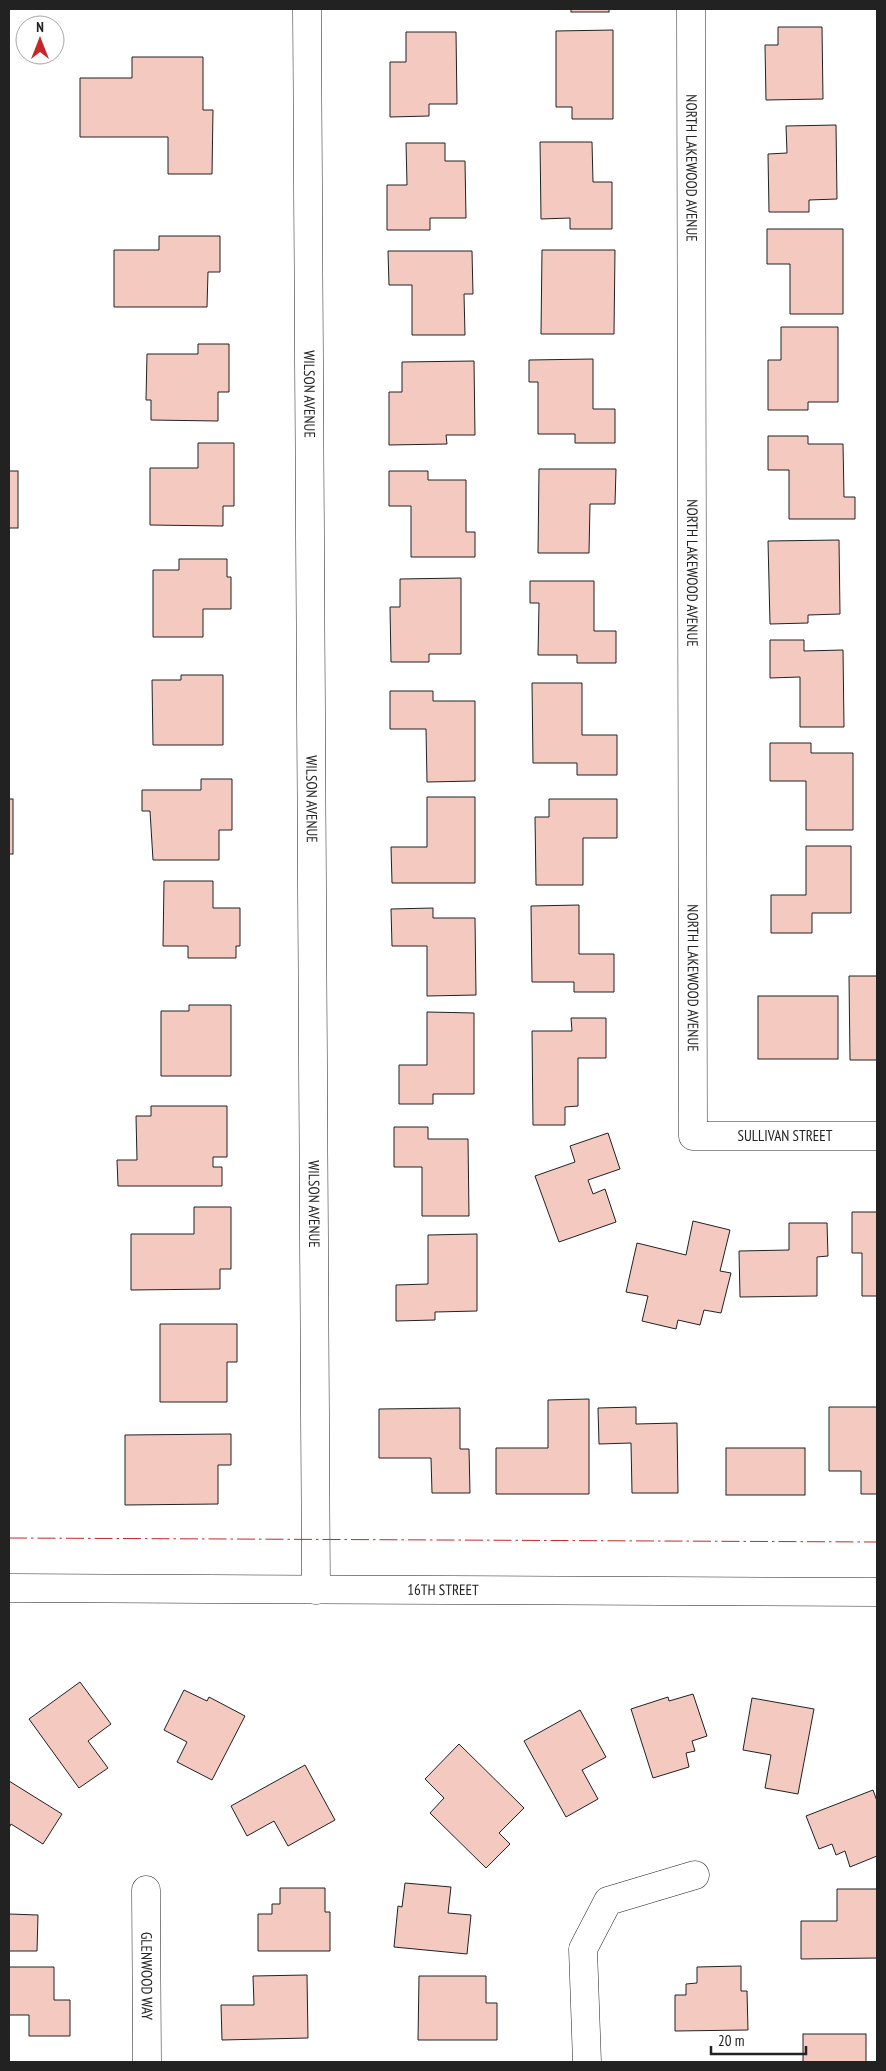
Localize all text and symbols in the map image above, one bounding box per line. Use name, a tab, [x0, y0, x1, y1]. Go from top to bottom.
north arrow	[15, 15, 65, 65]
text: N	[36, 18, 44, 36]
street label: NORTH LAKEWOOD AVENUE	[682, 94, 701, 242]
street label: WILSON AVENUE	[300, 350, 319, 438]
street label: NORTH LAKEWOOD AVENUE	[683, 499, 702, 647]
street label: WILSON AVENUE	[302, 755, 322, 843]
street label: NORTH LAKEWOOD AVENUE	[684, 904, 703, 1052]
street label: SULLIVAN STREET	[738, 1126, 833, 1145]
street label: WILSON AVENUE	[305, 1160, 324, 1248]
street label: 16TH STREET	[407, 1580, 479, 1599]
street label: GLENWOOD WAY	[137, 1932, 157, 2020]
scale bar	[711, 2024, 806, 2056]
text: 20 m	[718, 2031, 744, 2050]

